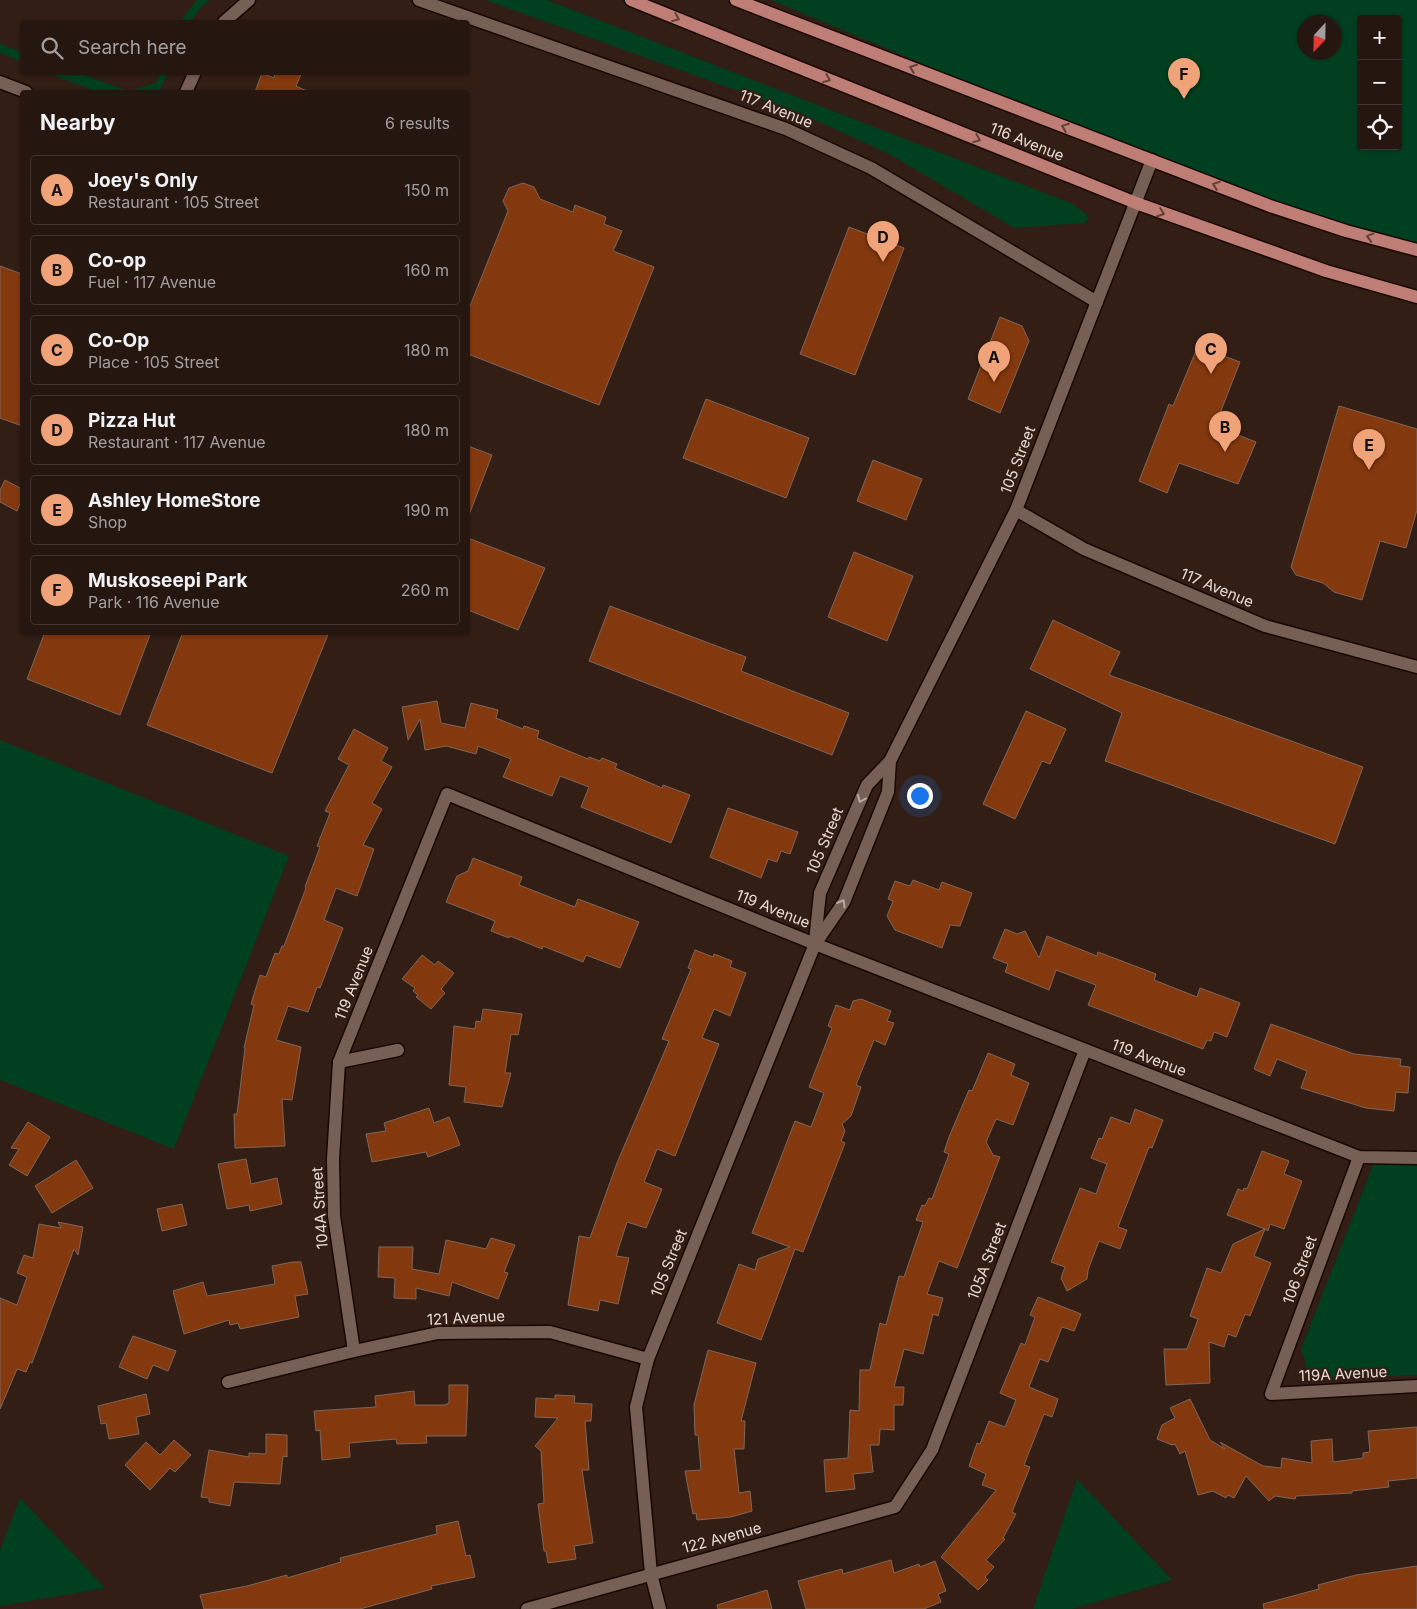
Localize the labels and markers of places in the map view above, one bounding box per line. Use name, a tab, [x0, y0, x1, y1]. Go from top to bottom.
pin: F	[1168, 58, 1200, 99]
pin: D	[867, 221, 899, 262]
pin: C	[1195, 333, 1227, 374]
pin: A	[978, 341, 1010, 382]
pin: B	[1209, 411, 1241, 452]
pin: E	[1353, 429, 1385, 470]

